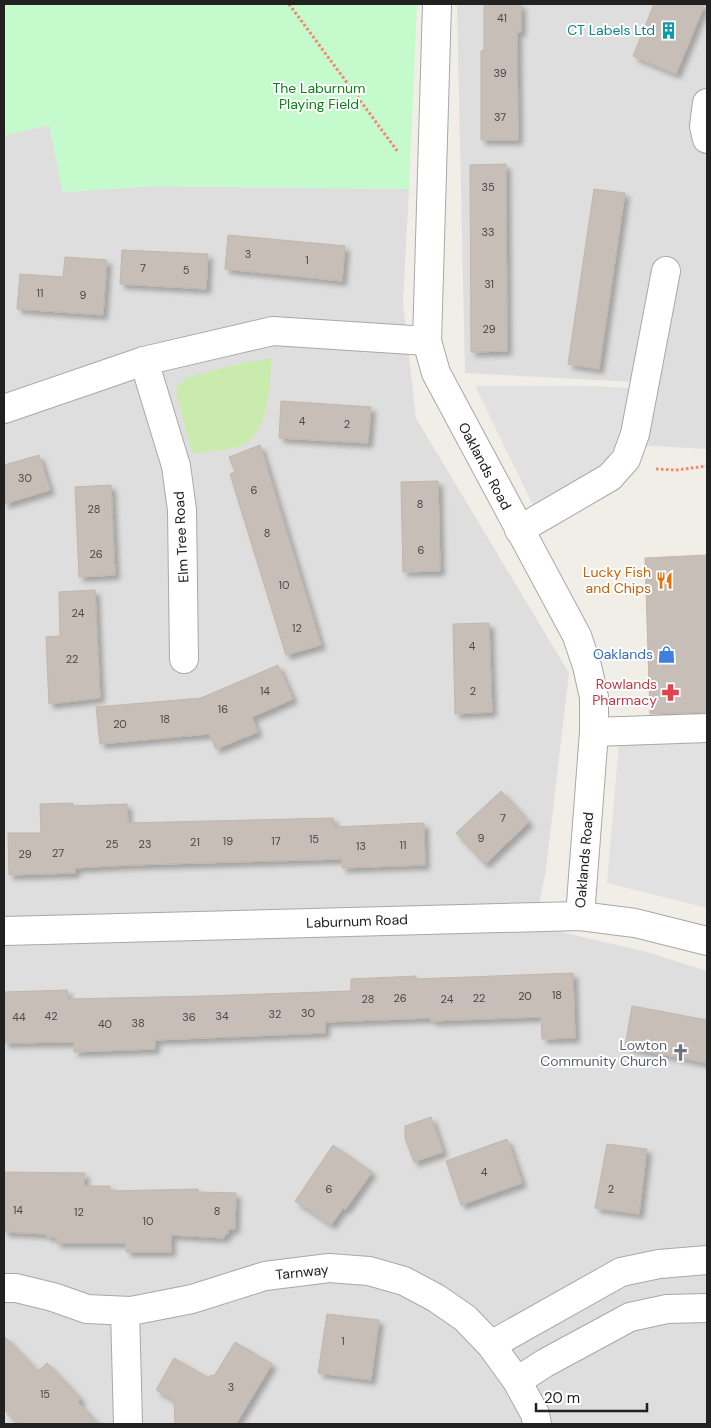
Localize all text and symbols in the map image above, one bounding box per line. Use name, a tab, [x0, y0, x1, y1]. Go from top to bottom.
house number: 41	[497, 11, 507, 25]
building icon: CT Labels Ltd	[659, 20, 679, 40]
place label: CT Labels Ltd	[567, 21, 655, 39]
house number: 39	[493, 66, 507, 80]
park label: The Laburnum Playing Field	[272, 79, 366, 113]
house number: 37	[494, 110, 506, 124]
house number: 35	[481, 180, 495, 194]
house number: 33	[481, 225, 495, 239]
house number: 3	[245, 247, 251, 261]
house number: 1	[305, 253, 309, 267]
house number: 7	[140, 261, 146, 275]
house number: 5	[183, 263, 190, 277]
house number: 31	[484, 277, 494, 291]
house number: 11	[37, 286, 43, 300]
house number: 9	[80, 288, 87, 302]
house number: 29	[482, 322, 496, 336]
house number: 4	[299, 414, 306, 428]
house number: 2	[344, 417, 350, 431]
street label: Oaklands Road	[454, 419, 516, 513]
house number: 30	[18, 471, 32, 485]
house number: 6	[251, 483, 258, 497]
street label: Elm Tree Road	[170, 491, 192, 583]
house number: 8	[417, 497, 423, 511]
house number: 28	[88, 502, 100, 516]
house number: 8	[264, 526, 270, 540]
house number: 6	[418, 543, 425, 557]
house number: 26	[89, 547, 103, 561]
place label: Lucky Fish and Chips	[583, 563, 651, 597]
restaurant icon: Lucky Fish and Chips	[655, 570, 675, 590]
house number: 10	[279, 578, 289, 592]
house number: 24	[72, 606, 85, 620]
house number: 12	[292, 621, 302, 635]
house number: 4	[469, 639, 476, 653]
shop icon: Oaklands	[657, 644, 677, 664]
place label: Oaklands	[593, 645, 653, 663]
house number: 22	[66, 652, 78, 666]
place label: Rowlands Pharmacy	[592, 675, 657, 709]
pharmacy icon: Rowlands Pharmacy	[661, 682, 681, 702]
house number: 14	[260, 684, 270, 698]
house number: 2	[470, 684, 476, 698]
house number: 16	[218, 702, 228, 716]
house number: 18	[160, 712, 170, 726]
house number: 20	[113, 717, 127, 731]
house number: 7	[500, 811, 506, 825]
street label: Oaklands Road	[571, 811, 597, 909]
house number: 9	[478, 831, 485, 845]
house number: 15	[309, 832, 319, 846]
house number: 19	[223, 834, 233, 848]
house number: 17	[271, 834, 281, 848]
house number: 21	[190, 835, 200, 849]
house number: 25	[105, 837, 119, 851]
house number: 23	[139, 837, 151, 851]
house number: 11	[400, 838, 406, 852]
house number: 13	[356, 839, 366, 853]
house number: 27	[52, 846, 64, 860]
house number: 29	[18, 847, 32, 861]
street label: Laburnum Road	[306, 910, 408, 932]
house number: 18	[552, 988, 562, 1002]
house number: 20	[518, 989, 532, 1003]
house number: 26	[393, 991, 407, 1005]
house number: 22	[473, 991, 485, 1005]
house number: 28	[362, 992, 374, 1006]
house number: 24	[441, 992, 454, 1006]
house number: 30	[301, 1006, 315, 1020]
house number: 32	[269, 1007, 281, 1021]
house number: 42	[44, 1009, 58, 1023]
house number: 34	[215, 1009, 229, 1023]
house number: 44	[12, 1010, 26, 1024]
house number: 36	[182, 1010, 196, 1024]
house number: 38	[131, 1016, 145, 1030]
house number: 40	[98, 1017, 112, 1031]
place label: Lowton Community Church	[540, 1036, 667, 1070]
church icon: Lowton Community Church	[671, 1043, 691, 1063]
house number: 4	[481, 1165, 488, 1179]
house number: 6	[326, 1182, 333, 1196]
house number: 2	[608, 1182, 614, 1196]
house number: 14	[13, 1203, 23, 1217]
house number: 8	[214, 1204, 220, 1218]
house number: 12	[74, 1205, 84, 1219]
house number: 10	[143, 1214, 153, 1228]
street label: Tarnway	[275, 1260, 330, 1284]
house number: 1	[341, 1334, 345, 1348]
house number: 3	[228, 1380, 234, 1394]
scale bar	[536, 1380, 647, 1412]
house number: 15	[40, 1387, 50, 1401]
text: 20 m	[544, 1388, 580, 1408]

